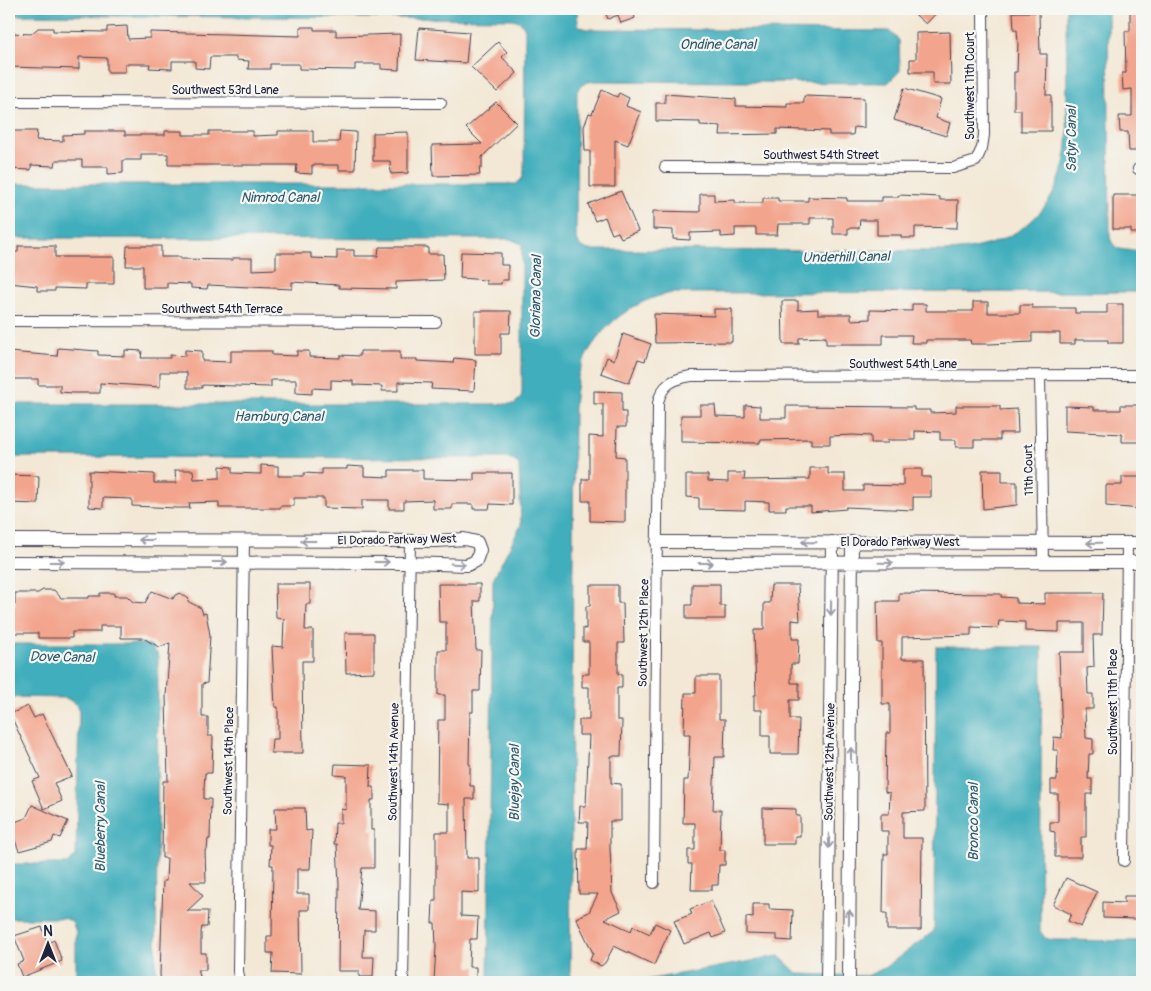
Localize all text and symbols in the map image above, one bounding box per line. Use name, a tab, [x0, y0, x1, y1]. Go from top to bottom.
street label: Southwest 11th Court	[963, 32, 978, 140]
water label: Ondine Canal	[680, 36, 758, 53]
street label: Southwest 53rd Lane	[171, 83, 279, 98]
water label: Satyr Canal	[1063, 104, 1080, 172]
street label: Southwest 54th Street	[763, 148, 879, 163]
water label: Nimrod Canal	[241, 189, 321, 206]
water label: Underhill Canal	[802, 248, 892, 266]
water label: Gloriana Canal	[527, 253, 545, 339]
street label: Southwest 54th Terrace	[161, 302, 283, 317]
street label: Southwest 54th Lane	[849, 357, 957, 372]
water label: Hamburg Canal	[234, 408, 325, 425]
street label: 11th Court	[1021, 444, 1037, 496]
street label: El Dorado Parkway West	[337, 531, 457, 549]
one-way arrow	[138, 535, 154, 545]
street label: El Dorado Parkway West	[840, 535, 960, 550]
one-way arrow	[301, 536, 317, 546]
one-way arrow	[801, 537, 817, 546]
one-way arrow	[1086, 538, 1102, 548]
one-way arrow	[49, 557, 65, 567]
one-way arrow	[212, 557, 228, 567]
one-way arrow	[374, 557, 390, 567]
one-way arrow	[697, 558, 713, 568]
one-way arrow	[877, 558, 893, 568]
one-way arrow	[450, 560, 466, 569]
street label: Southwest 12th Place	[636, 579, 652, 687]
one-way arrow	[826, 600, 836, 616]
water label: Dove Canal	[29, 648, 96, 666]
street label: Southwest 11th Place	[1106, 649, 1121, 755]
street label: Southwest 14th Avenue	[385, 703, 403, 821]
street label: Southwest 12th Avenue	[821, 703, 839, 821]
street label: Southwest 14th Place	[221, 707, 237, 815]
water label: Bluejay Canal	[506, 743, 523, 821]
one-way arrow	[846, 747, 856, 764]
water label: Blueberry Canal	[92, 780, 109, 872]
water label: Bronco Canal	[965, 781, 982, 861]
one-way arrow	[824, 832, 834, 849]
one-way arrow	[845, 910, 854, 926]
north arrow	[22, 918, 72, 968]
text: N	[43, 923, 53, 940]

